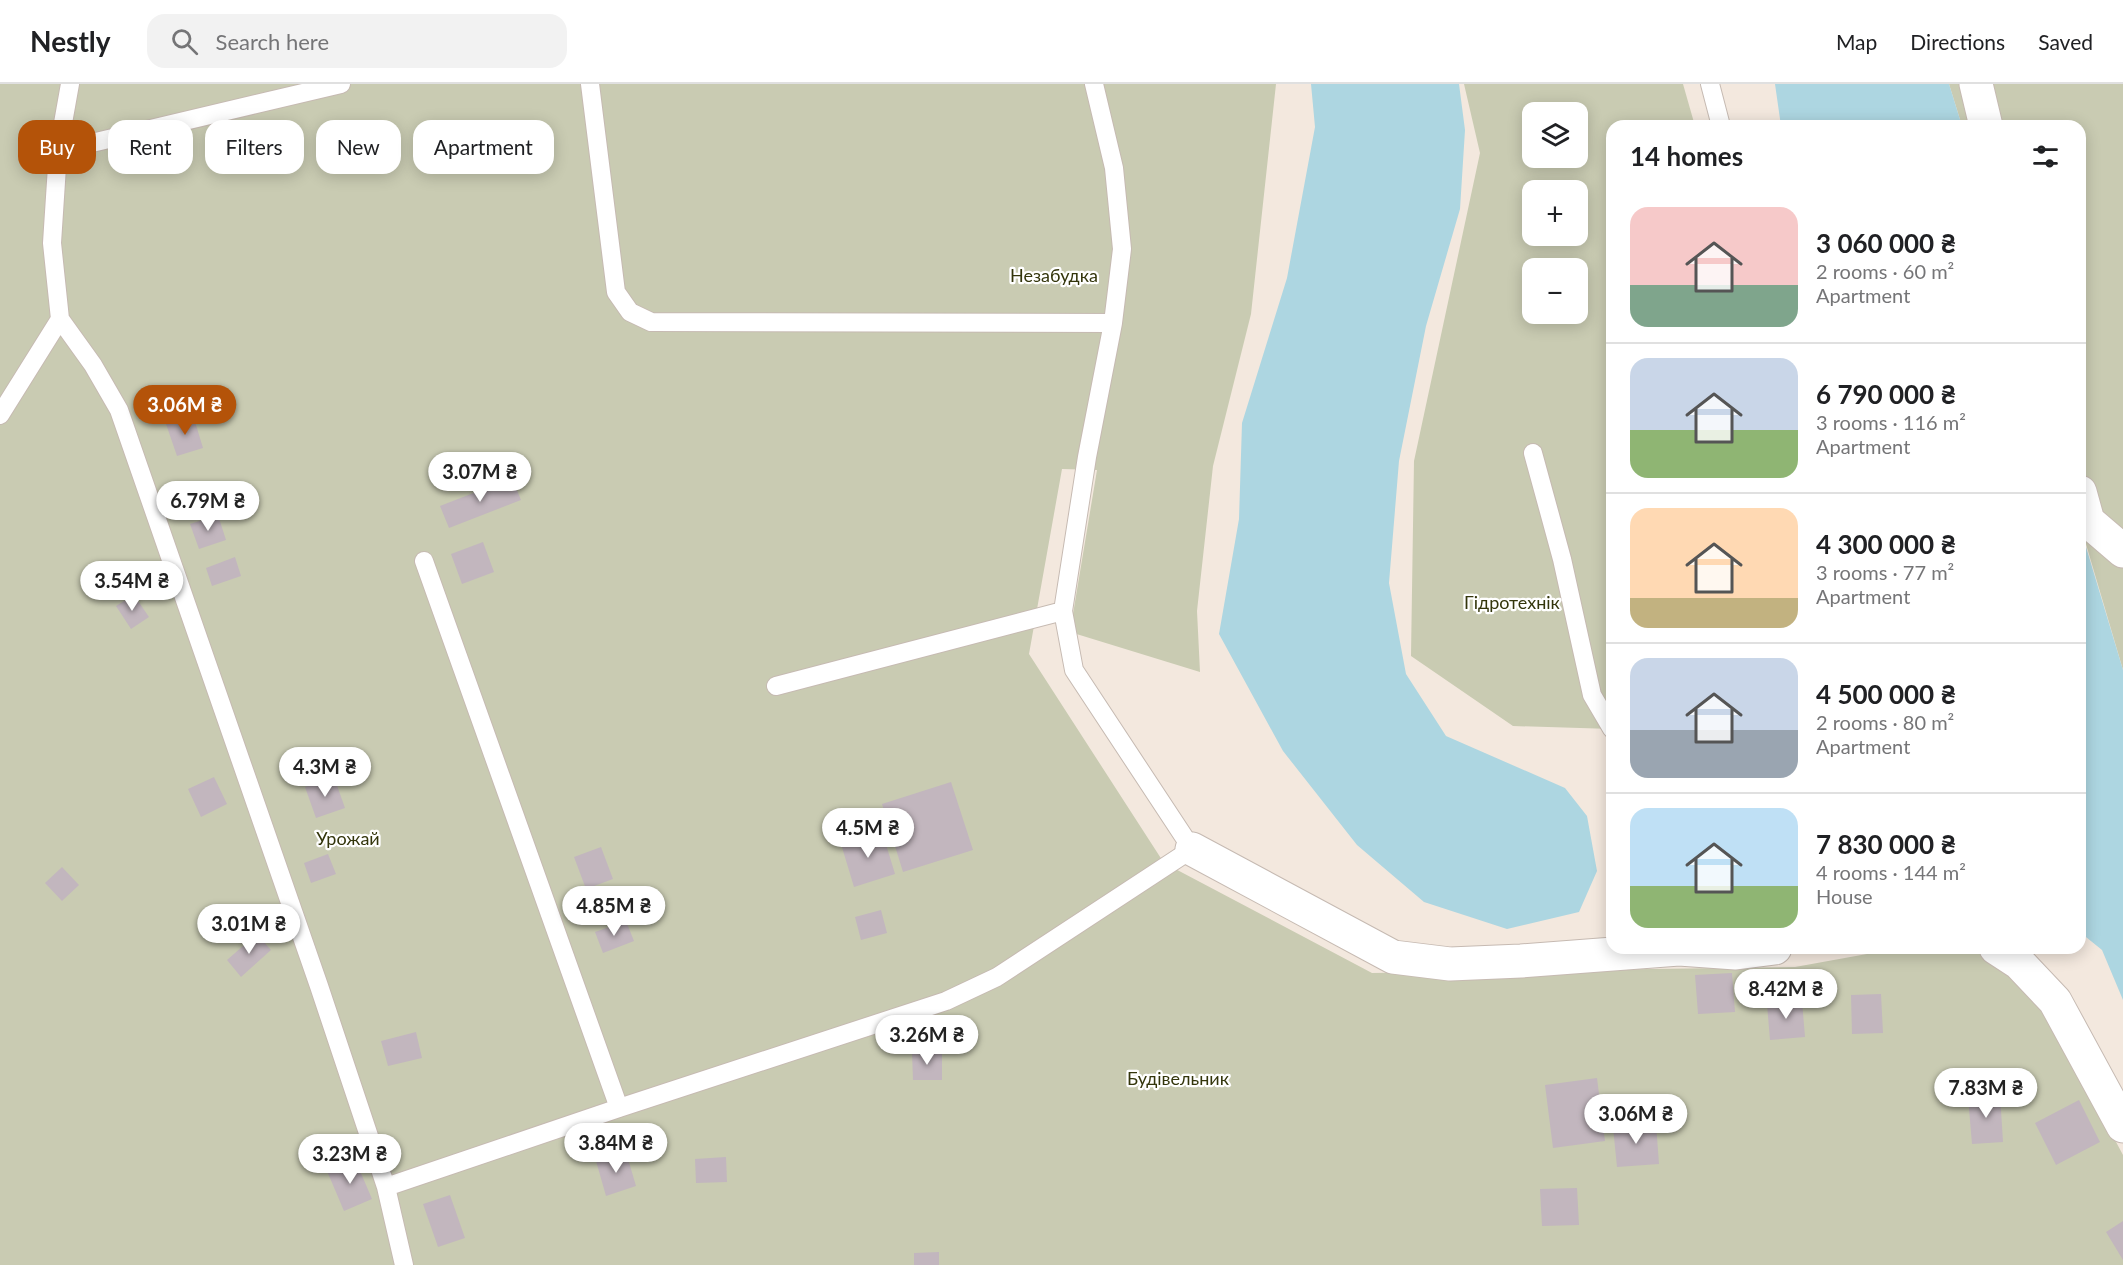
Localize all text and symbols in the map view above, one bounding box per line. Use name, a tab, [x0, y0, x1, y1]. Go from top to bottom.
search box	[147, 14, 567, 68]
text: Nestly	[30, 24, 111, 58]
icon: search	[168, 25, 201, 58]
text: Search here	[216, 28, 329, 55]
text: Map	[1836, 29, 1877, 54]
text: Directions	[1910, 29, 2005, 54]
text: Saved	[2038, 29, 2093, 54]
map controls	[1522, 102, 1588, 324]
button: layers	[1522, 102, 1588, 168]
chip: Buy	[18, 120, 96, 174]
chip: Rent	[108, 120, 193, 174]
chip: Filters	[205, 120, 304, 174]
chip: New	[316, 120, 401, 174]
chip: Apartment	[413, 120, 554, 174]
text: 14 homes	[1630, 140, 1743, 172]
icon: filters	[2029, 140, 2062, 173]
button: +	[1522, 180, 1588, 246]
text: 3 060 000 ₴	[1816, 227, 1956, 259]
icon: home	[1678, 231, 1750, 303]
button: −	[1522, 258, 1588, 324]
text: 2 rooms · 60 m²	[1816, 259, 1954, 283]
park label: Незабудка	[1010, 264, 1098, 286]
text: Apartment	[1816, 283, 1910, 307]
text: 6 790 000 ₴	[1816, 378, 1956, 410]
icon: home	[1678, 382, 1750, 454]
pin: 3.06M ₴	[130, 385, 240, 436]
text: 3.06M ₴	[147, 392, 223, 416]
text: 3 rooms · 116 m²	[1816, 410, 1966, 434]
text: Apartment	[1816, 434, 1910, 458]
pin: 3.07M ₴	[425, 452, 535, 503]
text: 3.07M ₴	[442, 459, 518, 483]
pin: 6.79M ₴	[153, 481, 263, 532]
text: 6.79M ₴	[170, 488, 246, 512]
text: 4 300 000 ₴	[1816, 528, 1956, 560]
icon: home	[1678, 532, 1750, 604]
text: 3 rooms · 77 m²	[1816, 560, 1954, 584]
pin: 3.54M ₴	[77, 561, 187, 612]
text: 3.54M ₴	[94, 568, 170, 592]
text: Apartment	[1816, 584, 1910, 608]
park label: Гідротехнік	[1464, 591, 1561, 613]
text: 4 500 000 ₴	[1816, 678, 1956, 710]
icon: home	[1678, 682, 1750, 754]
text: 2 rooms · 80 m²	[1816, 710, 1954, 734]
text: Apartment	[1816, 734, 1910, 758]
pin: 4.3M ₴	[276, 747, 374, 798]
text: 4.3M ₴	[293, 754, 357, 778]
pin: 4.5M ₴	[819, 808, 917, 859]
text: 4.5M ₴	[836, 815, 900, 839]
park label: Урожай	[316, 827, 380, 849]
text: 7 830 000 ₴	[1816, 828, 1956, 860]
icon: home	[1678, 832, 1750, 904]
text: 4 rooms · 144 m²	[1816, 860, 1966, 884]
text: House	[1816, 884, 1873, 908]
pin: 4.85M ₴	[559, 886, 669, 937]
text: 4.85M ₴	[576, 893, 652, 917]
pin: 3.01M ₴	[194, 904, 304, 955]
text: 3.01M ₴	[211, 911, 287, 935]
pin: 8.42M ₴	[1731, 969, 1841, 1020]
text: 8.42M ₴	[1748, 976, 1824, 1000]
pin: 3.26M ₴	[872, 1015, 982, 1066]
text: 3.26M ₴	[889, 1022, 965, 1046]
park label: Будівельник	[1127, 1067, 1230, 1089]
pin: 7.83M ₴	[1931, 1068, 2041, 1119]
text: 7.83M ₴	[1948, 1075, 2024, 1099]
pin: 3.06M ₴	[1581, 1094, 1691, 1145]
text: 3.06M ₴	[1598, 1101, 1674, 1125]
pin: 3.84M ₴	[561, 1123, 671, 1174]
text: 3.84M ₴	[578, 1130, 654, 1154]
pin: 3.23M ₴	[295, 1134, 405, 1185]
text: 3.23M ₴	[312, 1141, 388, 1165]

